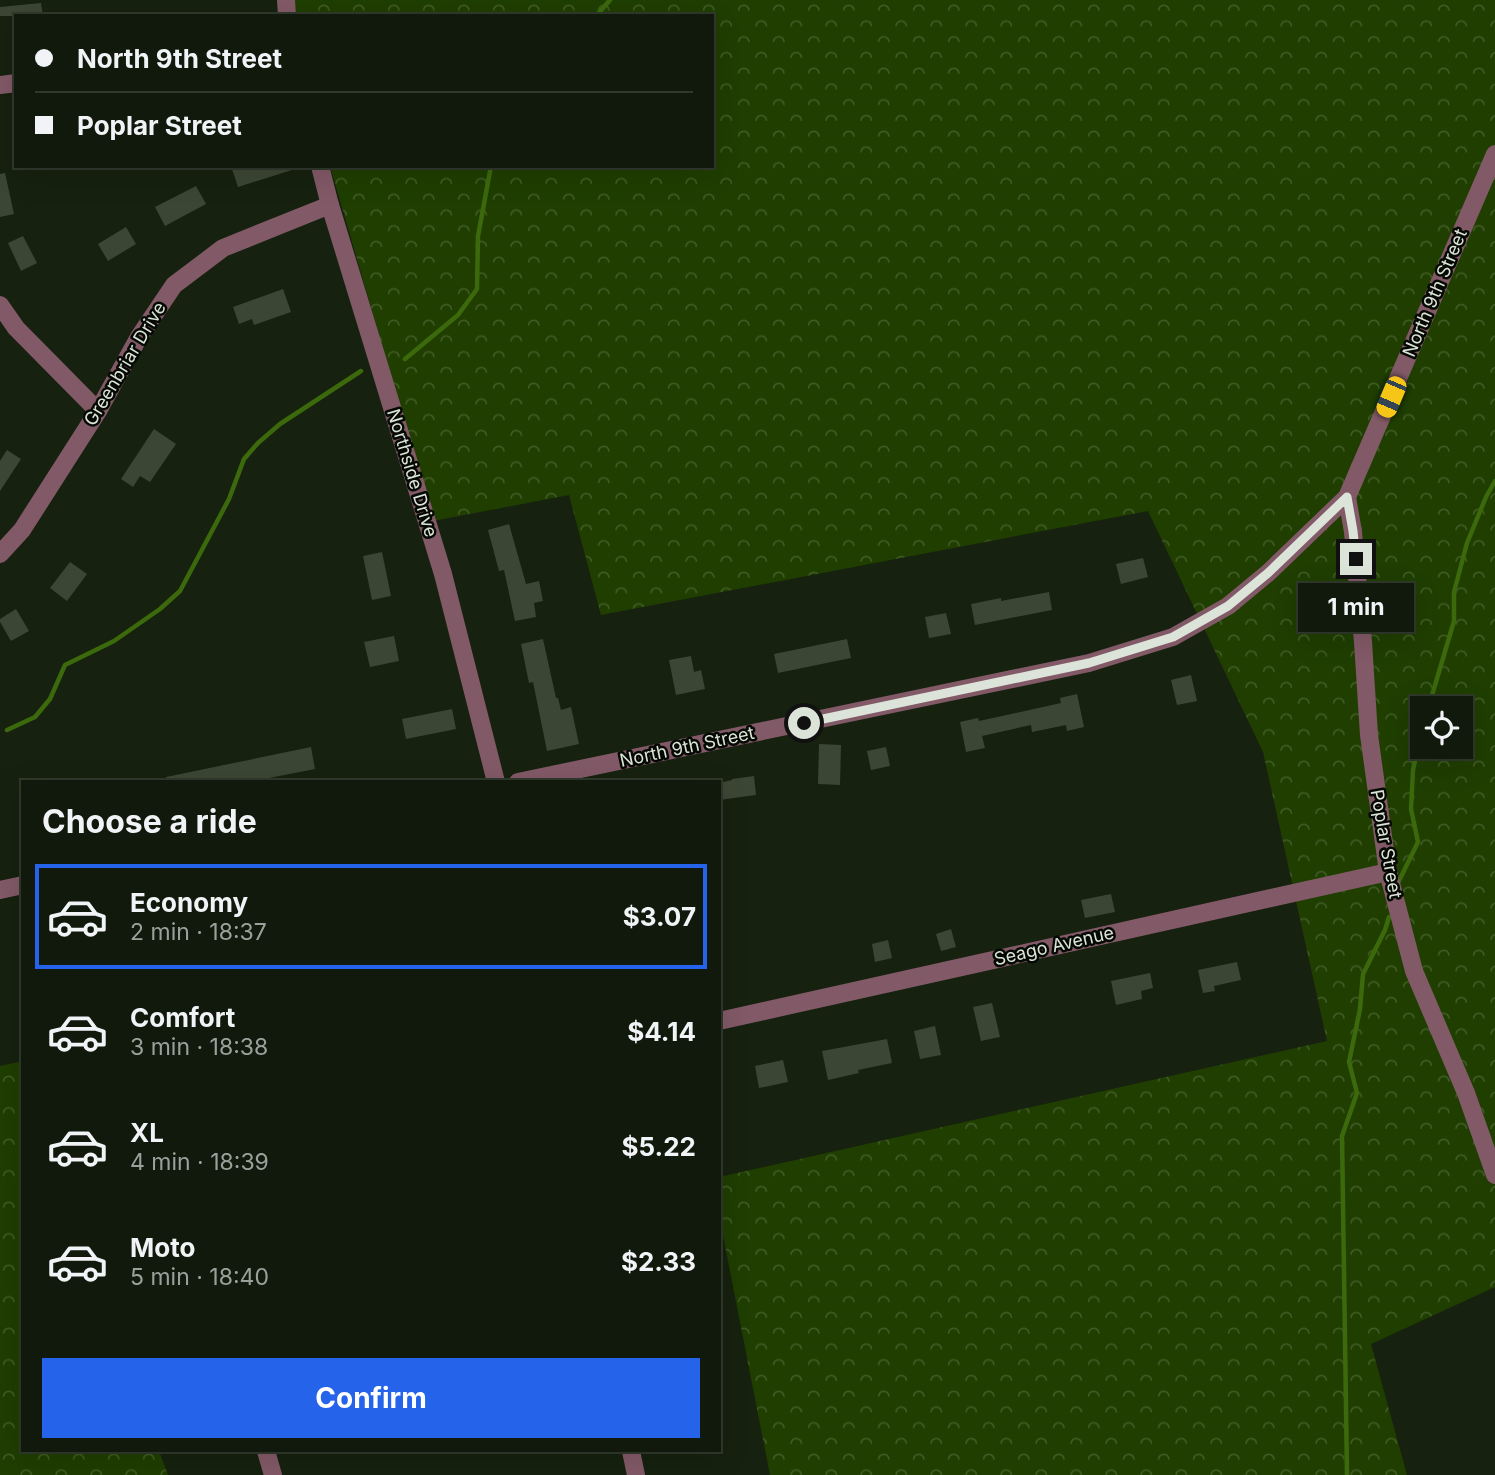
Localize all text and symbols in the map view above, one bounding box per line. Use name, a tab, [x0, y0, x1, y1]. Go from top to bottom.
text: North 9th Street	[77, 43, 282, 74]
text: Poplar Street	[77, 110, 242, 141]
street label: North 9th Street	[1398, 226, 1471, 360]
street label: Greenbriar Drive	[79, 298, 170, 429]
car	[1374, 374, 1409, 420]
street label: Northside Drive	[383, 406, 442, 540]
route end	[1340, 543, 1372, 575]
callout: 1 min	[1298, 584, 1414, 632]
text: 1 min	[1328, 593, 1384, 621]
map controls	[1410, 696, 1473, 759]
button: locate	[1410, 696, 1473, 759]
route start	[788, 707, 820, 739]
street label: North 9th Street	[618, 722, 756, 771]
street label: Poplar Street	[1367, 788, 1406, 900]
text: Choose a ride	[42, 802, 257, 841]
icon: car	[46, 885, 109, 948]
text: Economy	[130, 887, 248, 918]
text: $3.07	[623, 901, 696, 932]
text: 2 min · 18:37	[130, 918, 267, 946]
street label: Seago Avenue	[992, 922, 1116, 970]
icon: car	[46, 1000, 109, 1063]
text: Comfort	[130, 1002, 235, 1033]
text: $4.14	[627, 1016, 696, 1047]
text: 3 min · 18:38	[130, 1033, 268, 1061]
icon: car	[46, 1115, 109, 1178]
text: XL	[130, 1117, 164, 1148]
text: $5.22	[622, 1131, 696, 1162]
text: 4 min · 18:39	[130, 1148, 269, 1176]
icon: car	[46, 1230, 109, 1293]
text: Moto	[130, 1232, 195, 1263]
text: $2.33	[621, 1246, 696, 1277]
text: 5 min · 18:40	[130, 1263, 269, 1291]
button: Confirm	[42, 1358, 700, 1438]

